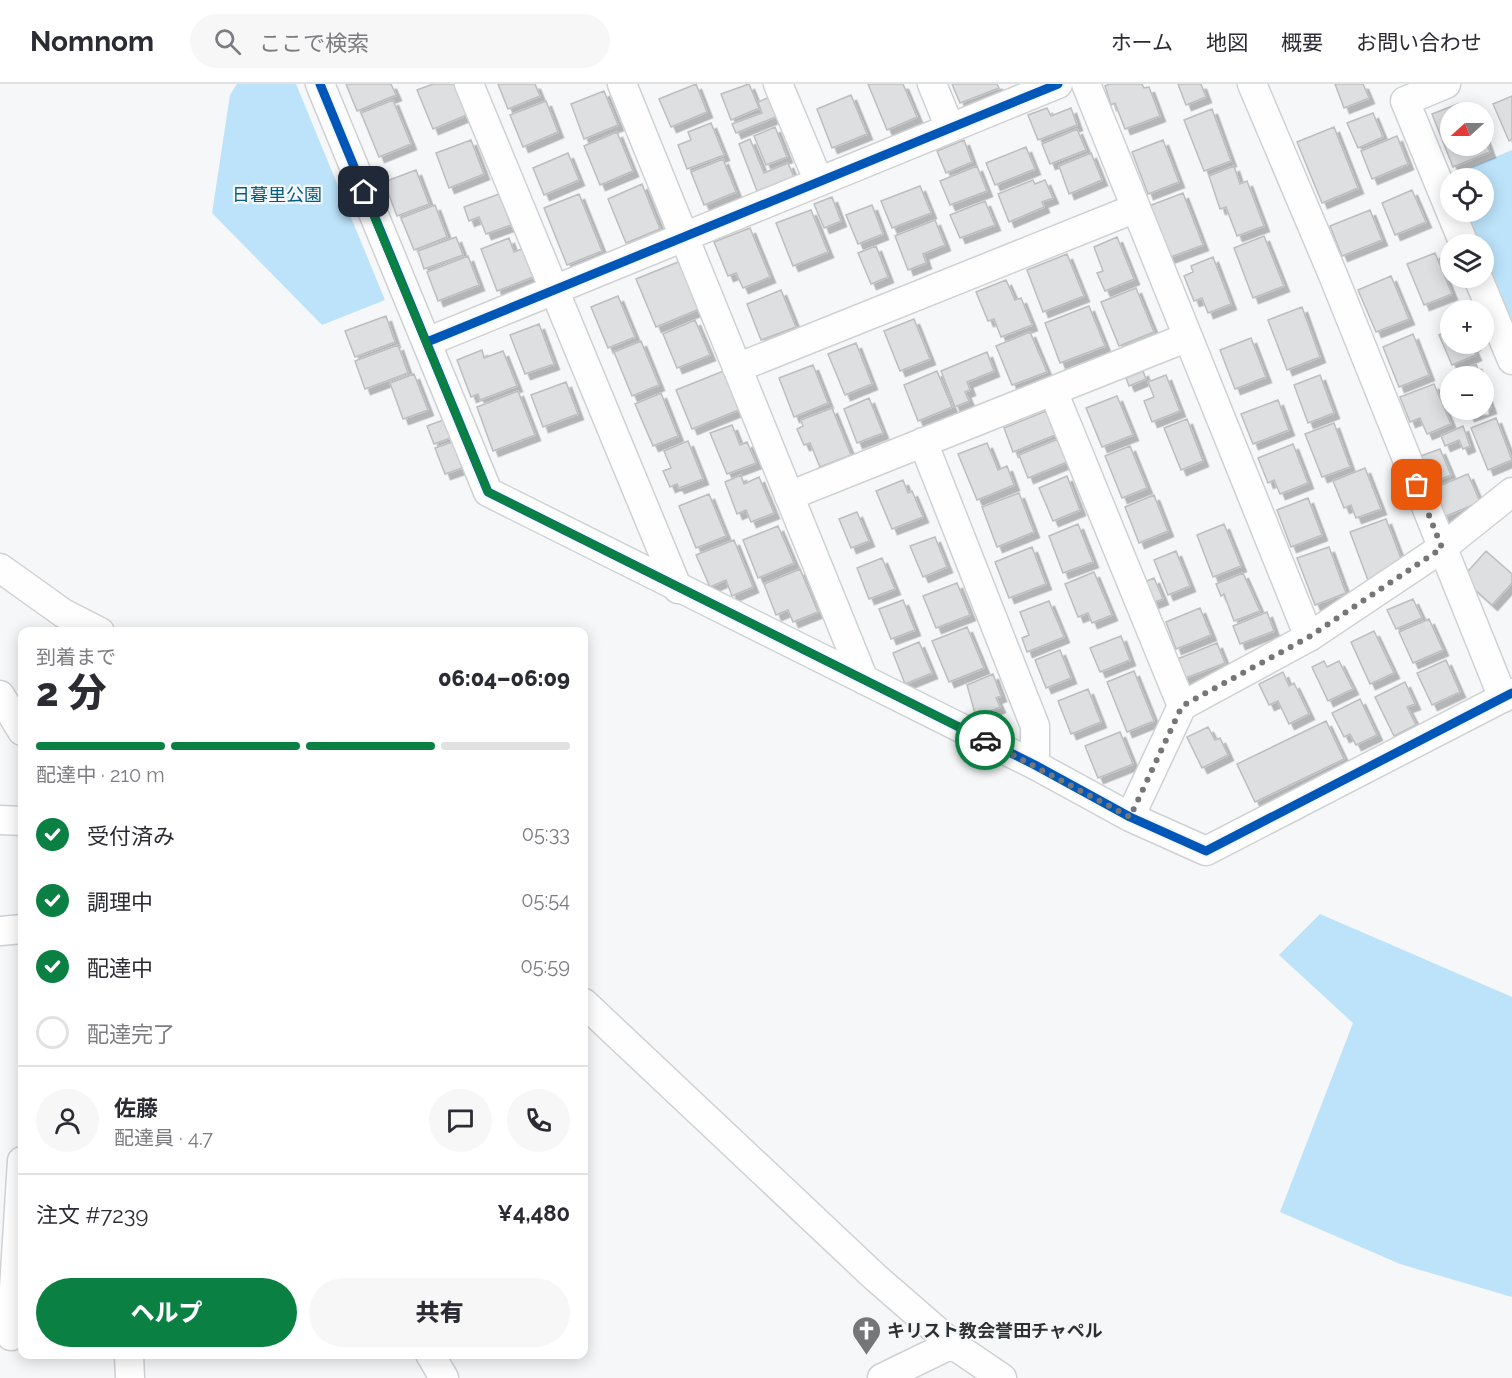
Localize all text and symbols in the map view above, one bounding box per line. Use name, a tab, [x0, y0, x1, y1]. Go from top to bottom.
search box	[190, 14, 610, 68]
text: Nomnom	[30, 25, 154, 58]
icon: search	[211, 25, 244, 58]
text: ここで検索	[259, 30, 369, 56]
text: ホーム	[1111, 30, 1173, 55]
text: 地図	[1206, 30, 1248, 55]
text: 概要	[1281, 30, 1323, 55]
text: お問い合わせ	[1356, 30, 1482, 55]
north arrow	[1440, 102, 1494, 156]
map controls	[1440, 102, 1494, 420]
pin	[338, 166, 389, 217]
button: locate	[1440, 168, 1494, 222]
icon: home	[347, 175, 380, 208]
park label: 日暮里公園	[232, 184, 322, 205]
button: layers	[1440, 234, 1494, 288]
button: +	[1440, 300, 1494, 354]
button: −	[1440, 366, 1494, 420]
pin	[1391, 459, 1442, 510]
icon: bag	[1400, 468, 1433, 501]
text: 到着まで	[36, 645, 116, 669]
text: 06:04–06:09	[438, 665, 570, 691]
text: 2 分	[36, 669, 107, 715]
courier	[955, 710, 1015, 770]
icon: car	[969, 724, 1002, 757]
text: 配達中 · 210 m	[36, 763, 165, 787]
icon: check	[36, 818, 69, 851]
text: 05:33	[522, 822, 570, 846]
text: 受付済み	[87, 823, 175, 849]
icon: check	[36, 884, 69, 917]
text: 05:54	[521, 888, 570, 912]
text: 調理中	[87, 889, 153, 915]
icon: check	[36, 950, 69, 983]
text: 05:59	[520, 954, 570, 978]
text: 配達中	[87, 955, 153, 981]
text: 配達完了	[87, 1021, 175, 1047]
button: person	[36, 1089, 99, 1152]
button: chat	[429, 1089, 492, 1152]
button: phone	[507, 1089, 570, 1152]
text: 佐藤	[114, 1095, 158, 1121]
text: 配達員 · 4.7	[114, 1126, 213, 1150]
text: ¥4,480	[497, 1200, 570, 1226]
text: 注文 #7239	[36, 1202, 148, 1228]
button: ヘルプ	[36, 1278, 297, 1347]
button: 共有	[309, 1278, 570, 1347]
church icon: キリスト教会誉田チャペル	[850, 1314, 882, 1356]
place label: キリスト教会誉田チャペル	[887, 1320, 1103, 1341]

